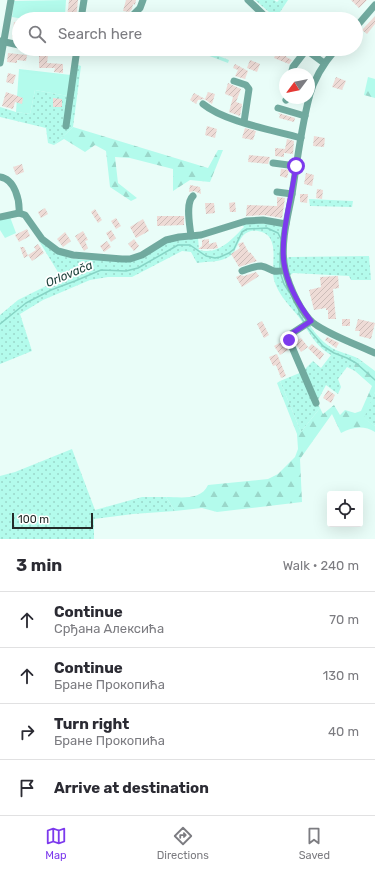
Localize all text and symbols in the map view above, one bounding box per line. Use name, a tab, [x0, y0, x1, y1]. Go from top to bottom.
search box	[12, 12, 363, 56]
icon: search	[26, 23, 48, 45]
text: Search here	[58, 25, 142, 43]
north arrow	[279, 68, 315, 104]
route start	[287, 157, 305, 175]
water label: Orlovača	[43, 258, 95, 290]
route end	[280, 331, 298, 349]
map controls	[327, 491, 363, 527]
button: locate	[327, 491, 363, 527]
scale bar	[12, 511, 93, 530]
text: 100 m	[18, 513, 49, 526]
text: 3 min	[16, 555, 62, 575]
text: Walk · 240 m	[283, 558, 359, 573]
text: Continue	[54, 603, 123, 621]
icon: ahead	[16, 609, 38, 631]
text: 70 m	[329, 612, 359, 627]
text: Срђана Алексића	[54, 621, 164, 636]
text: Continue	[54, 659, 123, 677]
icon: ahead	[16, 665, 38, 687]
text: 130 m	[323, 668, 359, 683]
text: Бране Прокопића	[54, 677, 165, 692]
text: Turn right	[54, 715, 129, 733]
icon: right	[16, 721, 38, 743]
text: 40 m	[328, 724, 359, 739]
text: Бране Прокопића	[54, 733, 165, 748]
icon: arrive	[16, 777, 38, 799]
text: Arrive at destination	[54, 779, 209, 797]
tab: Map	[45, 825, 67, 862]
tab: Directions	[157, 825, 209, 862]
tab: Saved	[299, 825, 330, 862]

